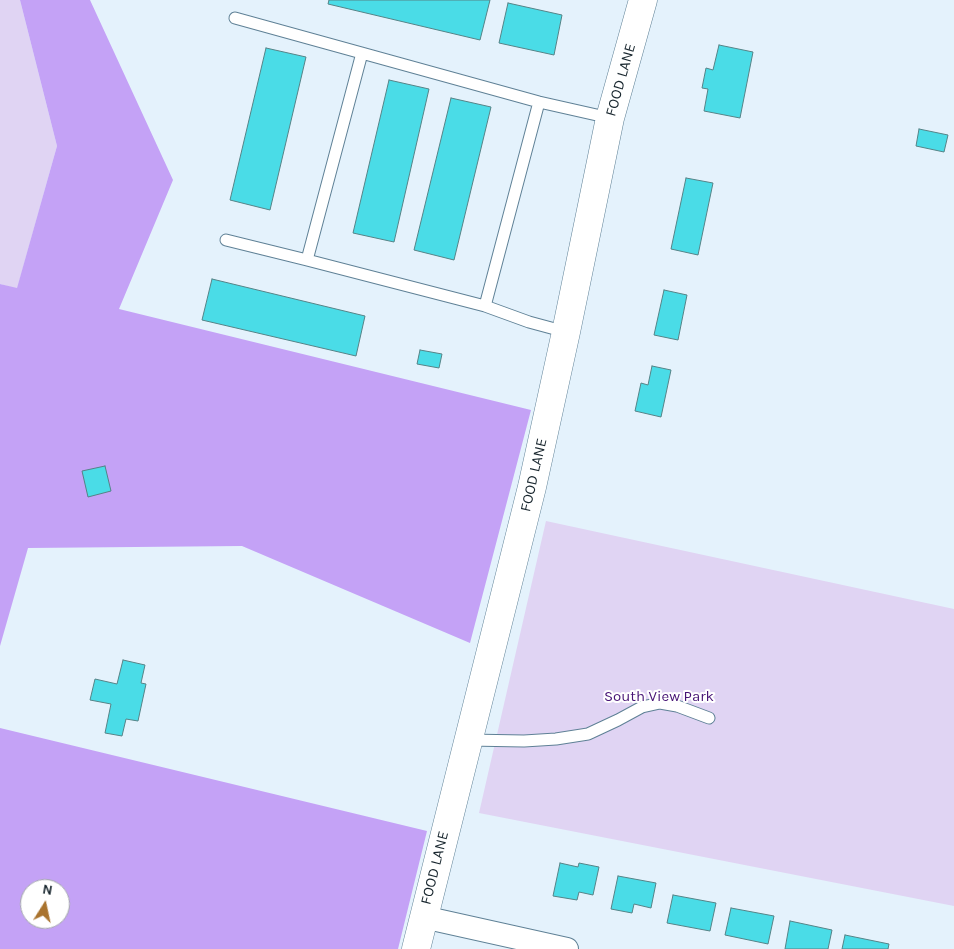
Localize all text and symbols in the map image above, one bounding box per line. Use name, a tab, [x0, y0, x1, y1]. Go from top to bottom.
street label: FOOD LANE	[602, 41, 640, 119]
street label: FOOD LANE	[517, 436, 551, 514]
park label: South View Park	[604, 688, 714, 706]
street label: FOOD LANE	[417, 829, 453, 907]
north arrow	[20, 879, 70, 929]
text: N	[41, 880, 54, 899]

